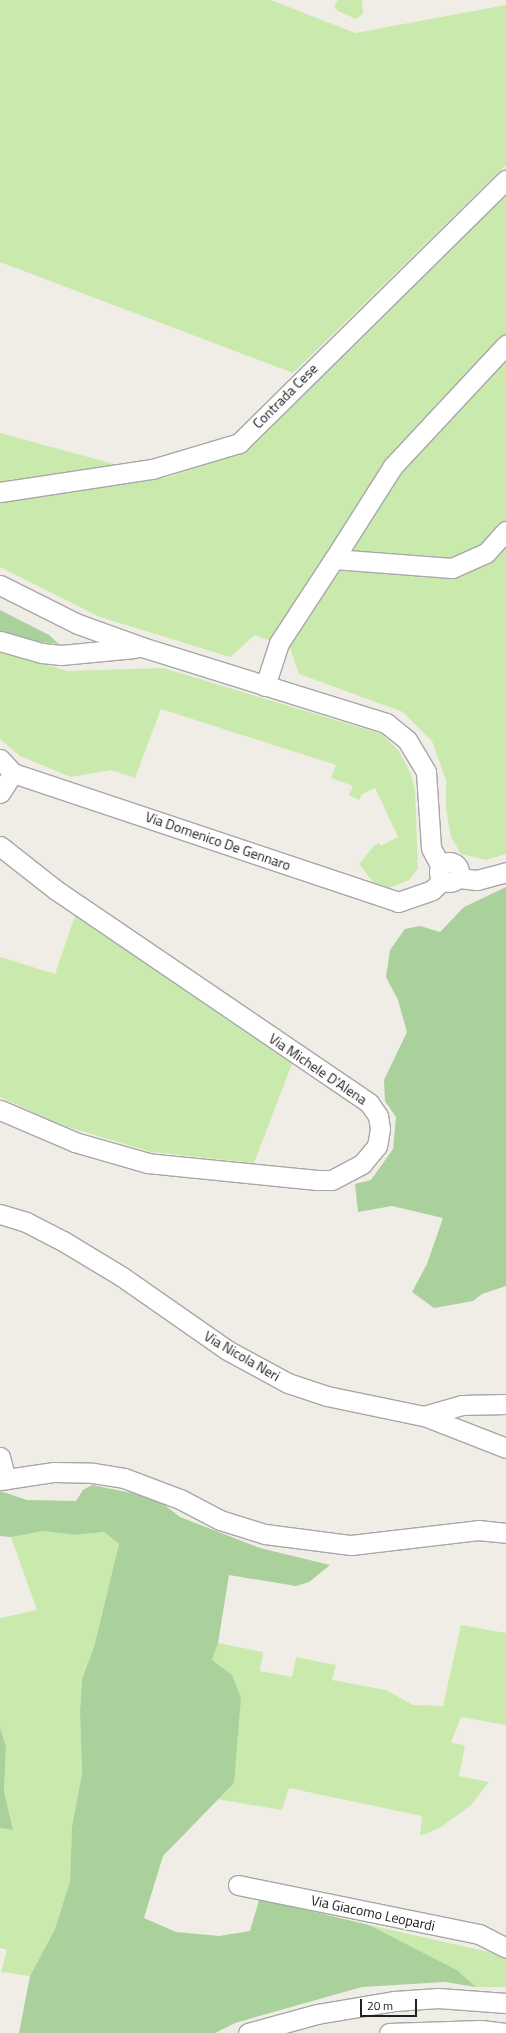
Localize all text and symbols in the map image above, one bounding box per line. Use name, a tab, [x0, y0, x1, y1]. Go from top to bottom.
street label: Contrada Cese	[249, 360, 321, 432]
street label: Via Domenico De Gennaro	[143, 808, 293, 874]
street label: Via Michele D'Alena	[266, 1030, 370, 1108]
street label: Via Nicola Neri	[201, 1327, 283, 1385]
street label: Via Giacomo Leopardi	[310, 1892, 436, 1934]
scale bar	[362, 1991, 419, 2017]
text: 20 m	[367, 1996, 393, 2015]

